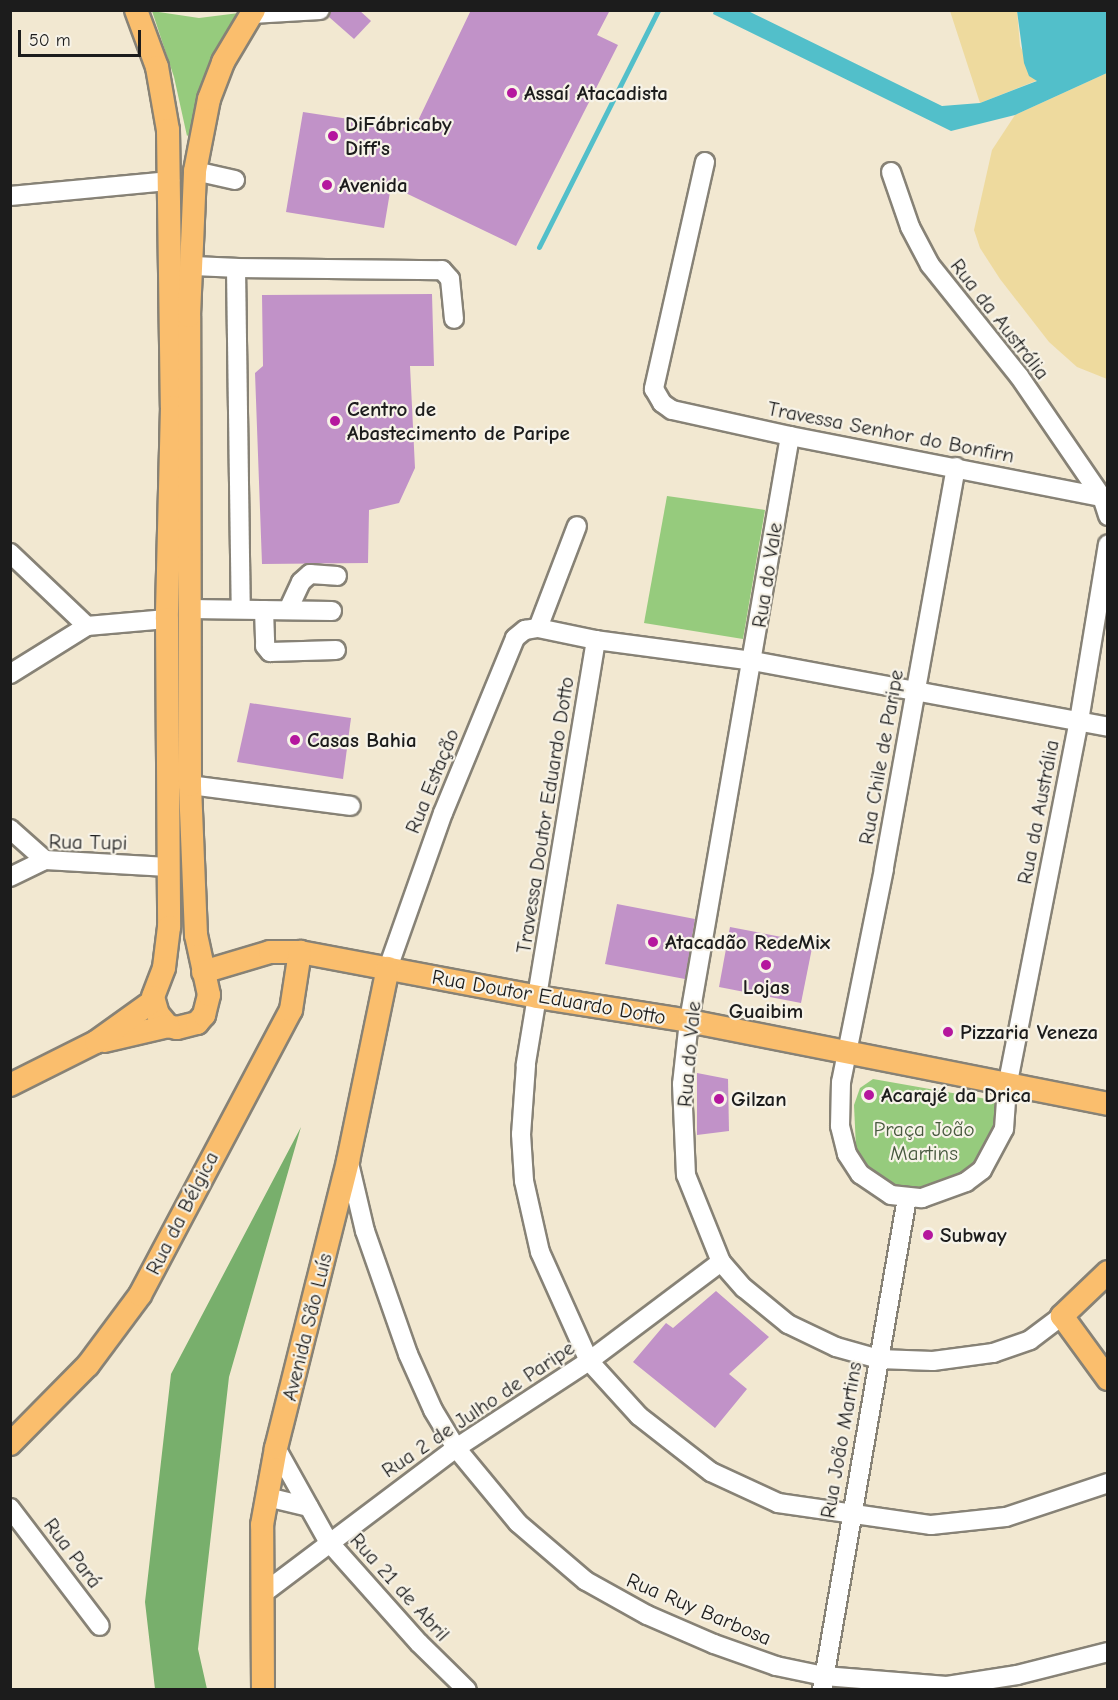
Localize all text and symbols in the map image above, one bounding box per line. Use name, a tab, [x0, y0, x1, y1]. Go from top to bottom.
scale bar	[21, 18, 144, 56]
text: 50 m	[29, 30, 71, 51]
place label: Assaí Atacadista	[524, 80, 668, 106]
marker: Assaí Atacadista	[505, 86, 519, 100]
place label: DiFábricaby Diff's	[345, 111, 452, 161]
marker: DiFábricaby Diff's	[326, 129, 340, 143]
place label: Avenida	[339, 172, 408, 198]
marker: Avenida	[320, 178, 334, 192]
street label: Rua da Austrália	[945, 254, 1055, 384]
place label: Centro de Abastecimento de Paripe	[347, 396, 570, 446]
street label: Travessa Senhor do Bonfirn	[765, 396, 1017, 468]
marker: Centro de Abastecimento de Paripe	[328, 414, 342, 428]
street label: Rua do Vale	[746, 521, 788, 629]
street label: Rua Chile de Paripe	[853, 668, 909, 846]
street label: Travessa Doutor Eduardo Dotto	[511, 675, 579, 955]
street label: Rua Estação	[400, 725, 464, 837]
place label: Casas Bahia	[307, 727, 417, 753]
marker: Casas Bahia	[288, 733, 302, 747]
street label: Rua da Austrália	[1012, 738, 1064, 886]
street label: Rua Tupi	[48, 829, 128, 855]
place label: Atacadão RedeMix	[665, 929, 830, 955]
marker: Atacadão RedeMix	[646, 935, 660, 949]
marker: Lojas Guaibim	[759, 958, 773, 972]
street label: Rua Doutor Eduardo Dotto	[430, 964, 668, 1030]
place label: Lojas Guaibim	[729, 974, 803, 1024]
street label: Rua do Vale	[672, 1000, 706, 1108]
place label: Pizzaria Veneza	[960, 1019, 1098, 1045]
marker: Pizzaria Veneza	[941, 1025, 955, 1039]
place label: Acarajé da Drica	[881, 1082, 1031, 1108]
place label: Gilzan	[731, 1086, 787, 1112]
marker: Acarajé da Drica	[862, 1088, 876, 1102]
marker: Gilzan	[712, 1092, 726, 1106]
park label: Praça João Martins	[873, 1116, 975, 1166]
street label: Rua da Bélgica	[140, 1147, 224, 1279]
place label: Subway	[940, 1222, 1007, 1248]
marker: Subway	[921, 1228, 935, 1242]
street label: Avenida São Luís	[276, 1250, 338, 1404]
street label: Rua 2 de Julho de Paripe	[377, 1335, 579, 1483]
street label: Rua João Martins	[815, 1360, 867, 1520]
street label: Rua Pará	[38, 1513, 108, 1593]
street label: Rua 21 de Abril	[345, 1528, 455, 1646]
street label: Rua Ruy Barbosa	[623, 1567, 775, 1651]

